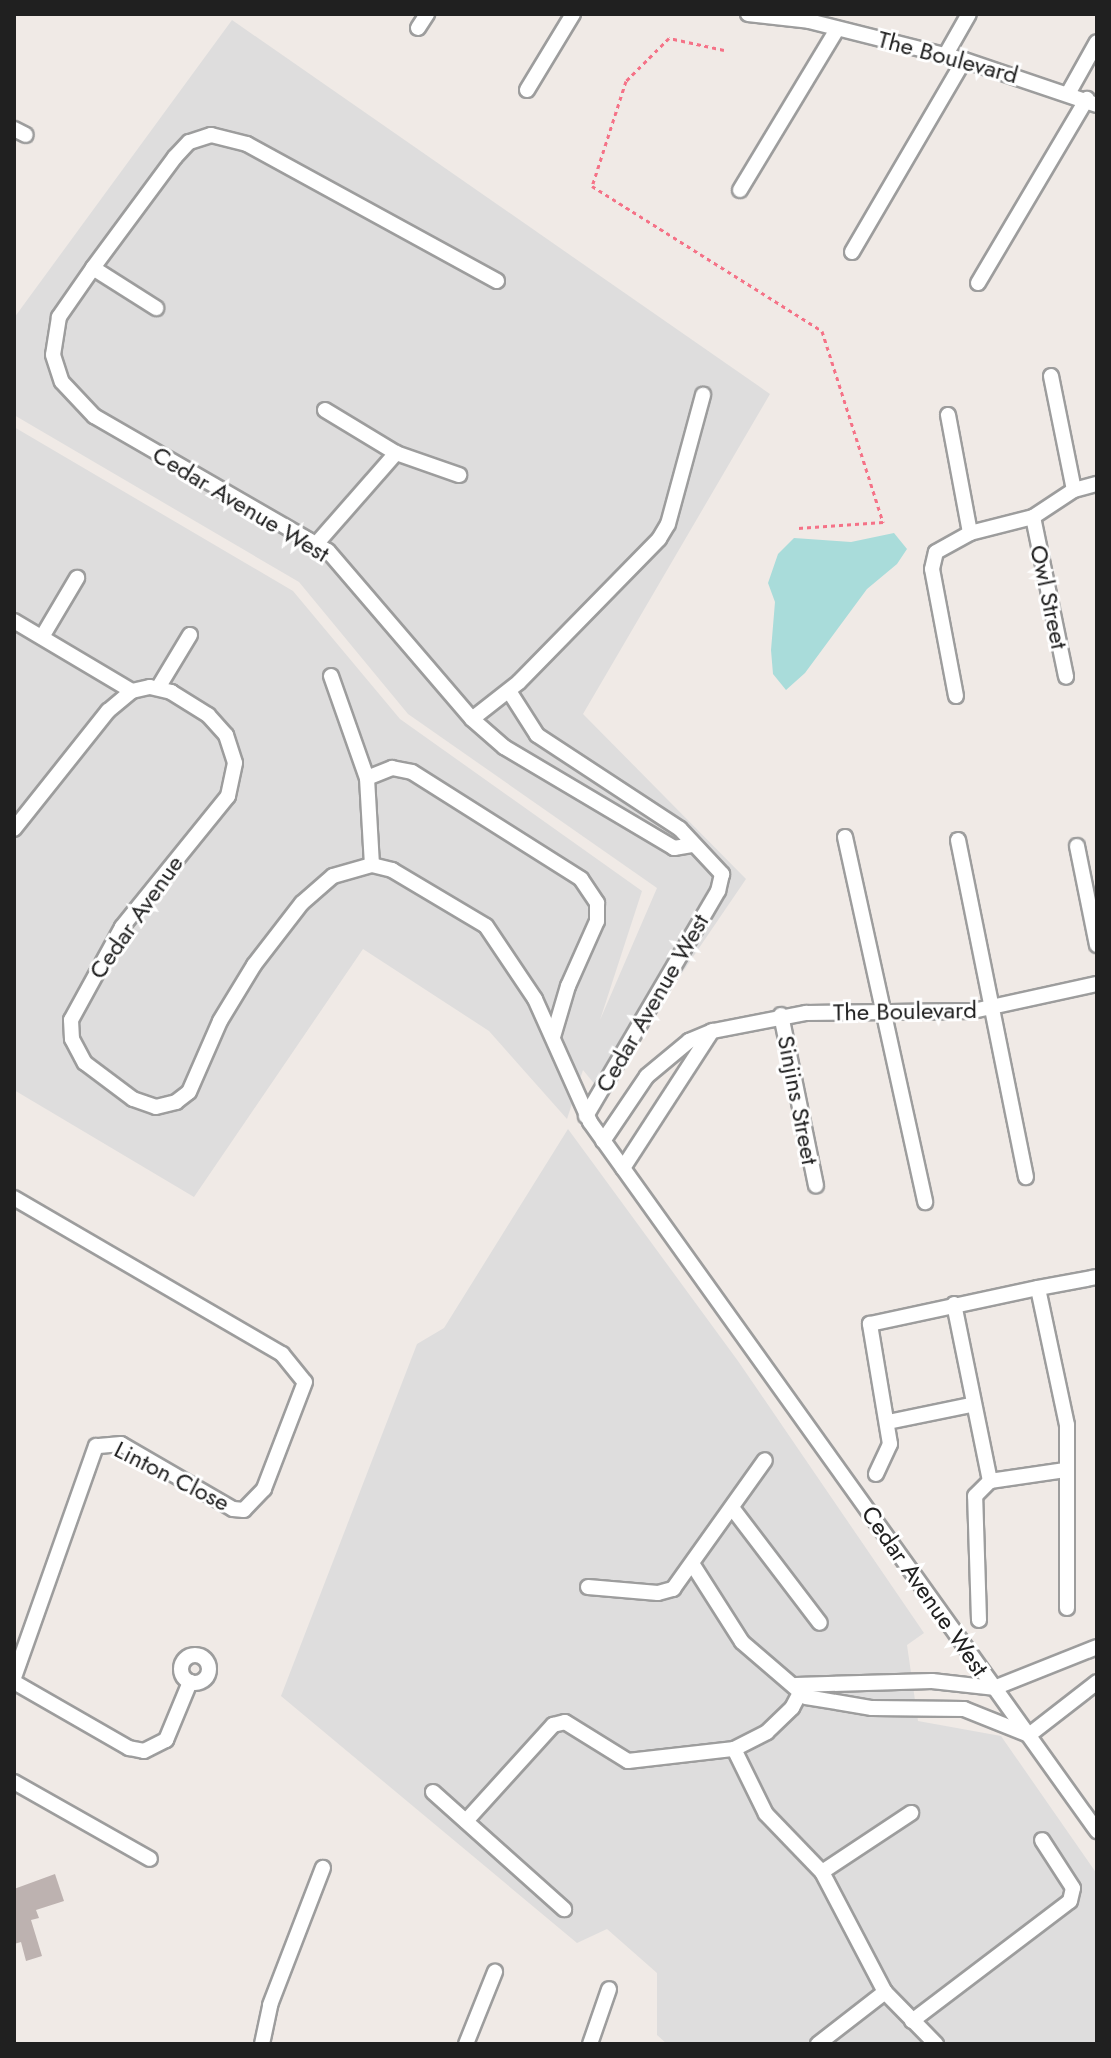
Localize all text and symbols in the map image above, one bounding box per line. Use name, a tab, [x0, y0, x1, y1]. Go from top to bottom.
street label: The Boulevard	[875, 24, 1021, 90]
street label: Cedar Avenue West	[147, 440, 335, 568]
street label: Owl Street	[1024, 542, 1074, 652]
street label: Cedar Avenue	[83, 850, 189, 984]
street label: Cedar Avenue West	[589, 909, 715, 1097]
street label: The Boulevard	[833, 995, 977, 1027]
street label: Sinjins Street	[771, 1033, 825, 1167]
street label: Linton Close	[110, 1435, 234, 1517]
street label: Cedar Avenue West	[856, 1500, 994, 1682]

